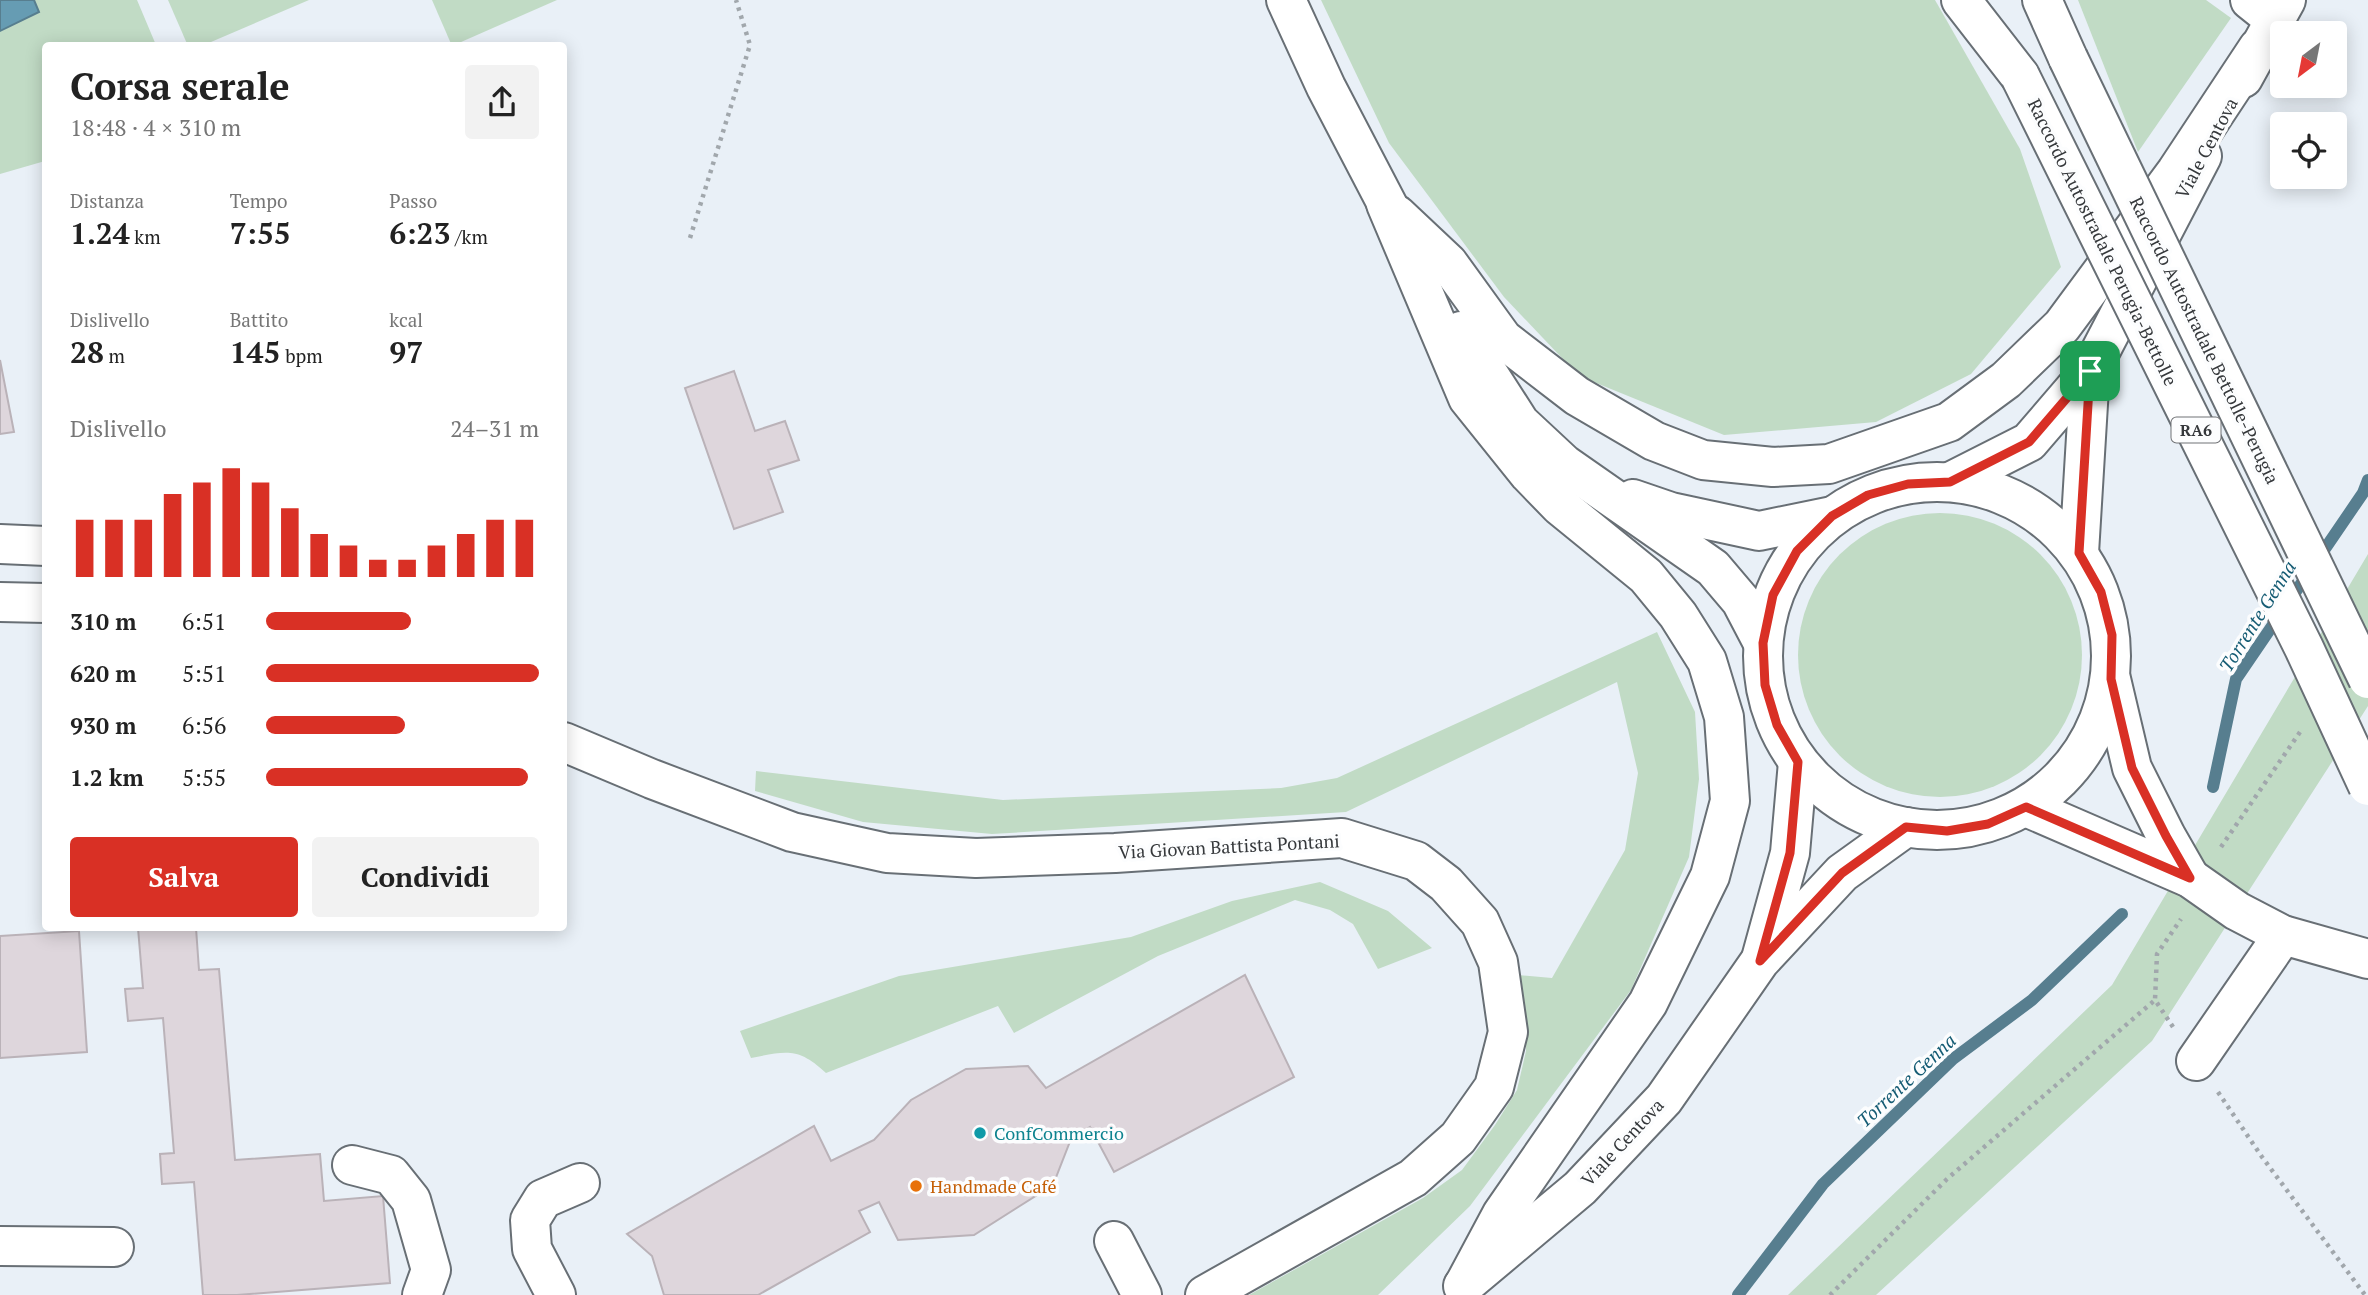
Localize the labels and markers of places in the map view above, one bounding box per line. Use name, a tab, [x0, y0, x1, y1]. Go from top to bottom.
pin	[2060, 341, 2120, 401]
place label: ConfCommercio	[994, 1121, 1124, 1145]
marker: ConfCommercio	[972, 1125, 988, 1141]
place label: Handmade Café	[930, 1174, 1057, 1198]
marker: Handmade Café	[908, 1178, 924, 1194]

